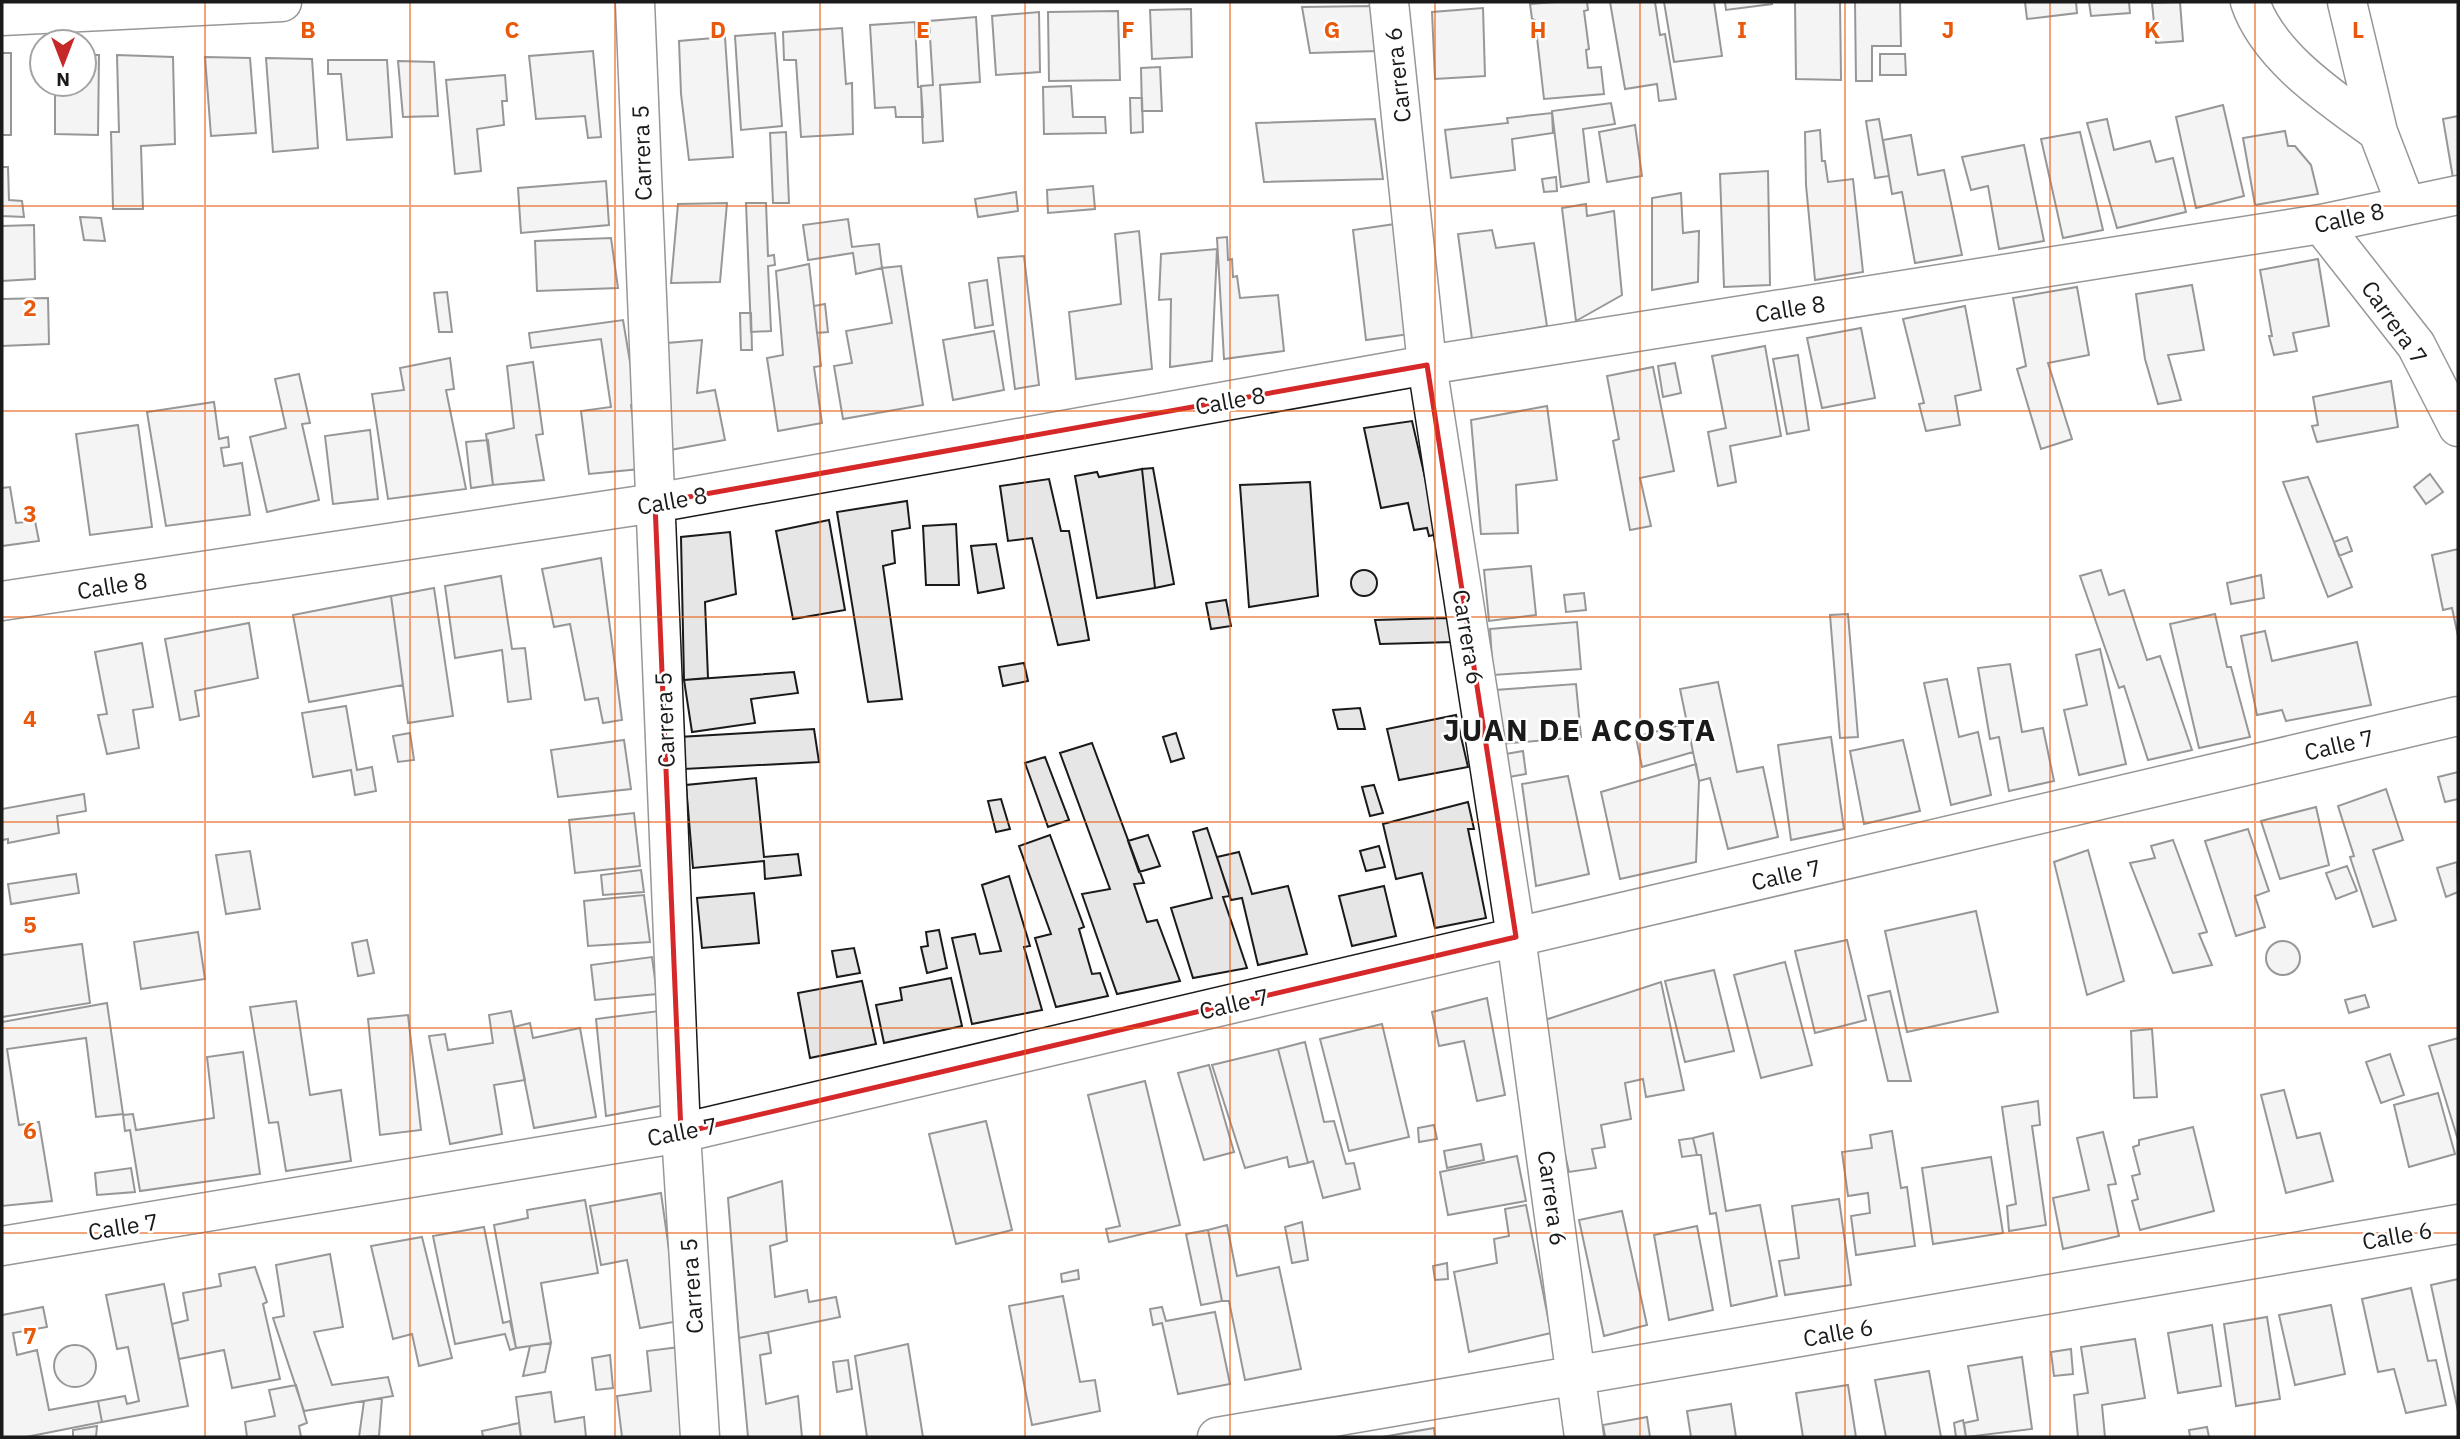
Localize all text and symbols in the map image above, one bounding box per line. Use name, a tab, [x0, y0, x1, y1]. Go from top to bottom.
text: B	[300, 14, 316, 44]
text: C	[505, 14, 520, 44]
text: D	[710, 14, 726, 44]
text: E	[916, 14, 930, 44]
text: F	[1121, 14, 1135, 44]
text: G	[1324, 14, 1340, 44]
text: H	[1530, 14, 1546, 44]
text: I	[1737, 14, 1747, 44]
text: J	[1942, 14, 1954, 44]
text: K	[2144, 14, 2160, 44]
text: L	[2352, 14, 2364, 44]
street label: Carrera 6	[1377, 26, 1417, 124]
north arrow	[28, 28, 98, 98]
text: N	[56, 68, 70, 92]
street label: Carrera 5	[624, 105, 658, 201]
street label: Calle 8	[2311, 195, 2387, 239]
street label: Carrera 7	[2355, 274, 2435, 370]
street label: Calle 8	[1753, 288, 1827, 328]
text: 2	[23, 292, 37, 322]
street label: Calle 8	[1193, 379, 1267, 421]
street label: Calle 8	[635, 479, 709, 521]
text: 3	[23, 498, 37, 528]
street label: Calle 8	[75, 565, 149, 605]
street label: Carrera 6	[1447, 587, 1491, 687]
street label: Carrera 5	[647, 672, 681, 768]
text: 4	[23, 703, 37, 733]
district label: JUAN DE ACOSTA	[1443, 710, 1717, 749]
street label: Calle 7	[2301, 721, 2377, 767]
street label: Calle 7	[1748, 851, 1824, 897]
text: 5	[23, 909, 37, 939]
street label: Calle 7	[1196, 980, 1272, 1026]
street label: Calle 7	[644, 1110, 720, 1152]
text: 6	[23, 1115, 37, 1145]
street label: Carrera 6	[1531, 1148, 1575, 1248]
street label: Calle 7	[86, 1206, 160, 1246]
street label: Calle 6	[2360, 1214, 2434, 1256]
street label: Carrera 5	[673, 1237, 709, 1335]
street label: Calle 6	[1801, 1311, 1875, 1353]
text: 7	[23, 1320, 37, 1350]

